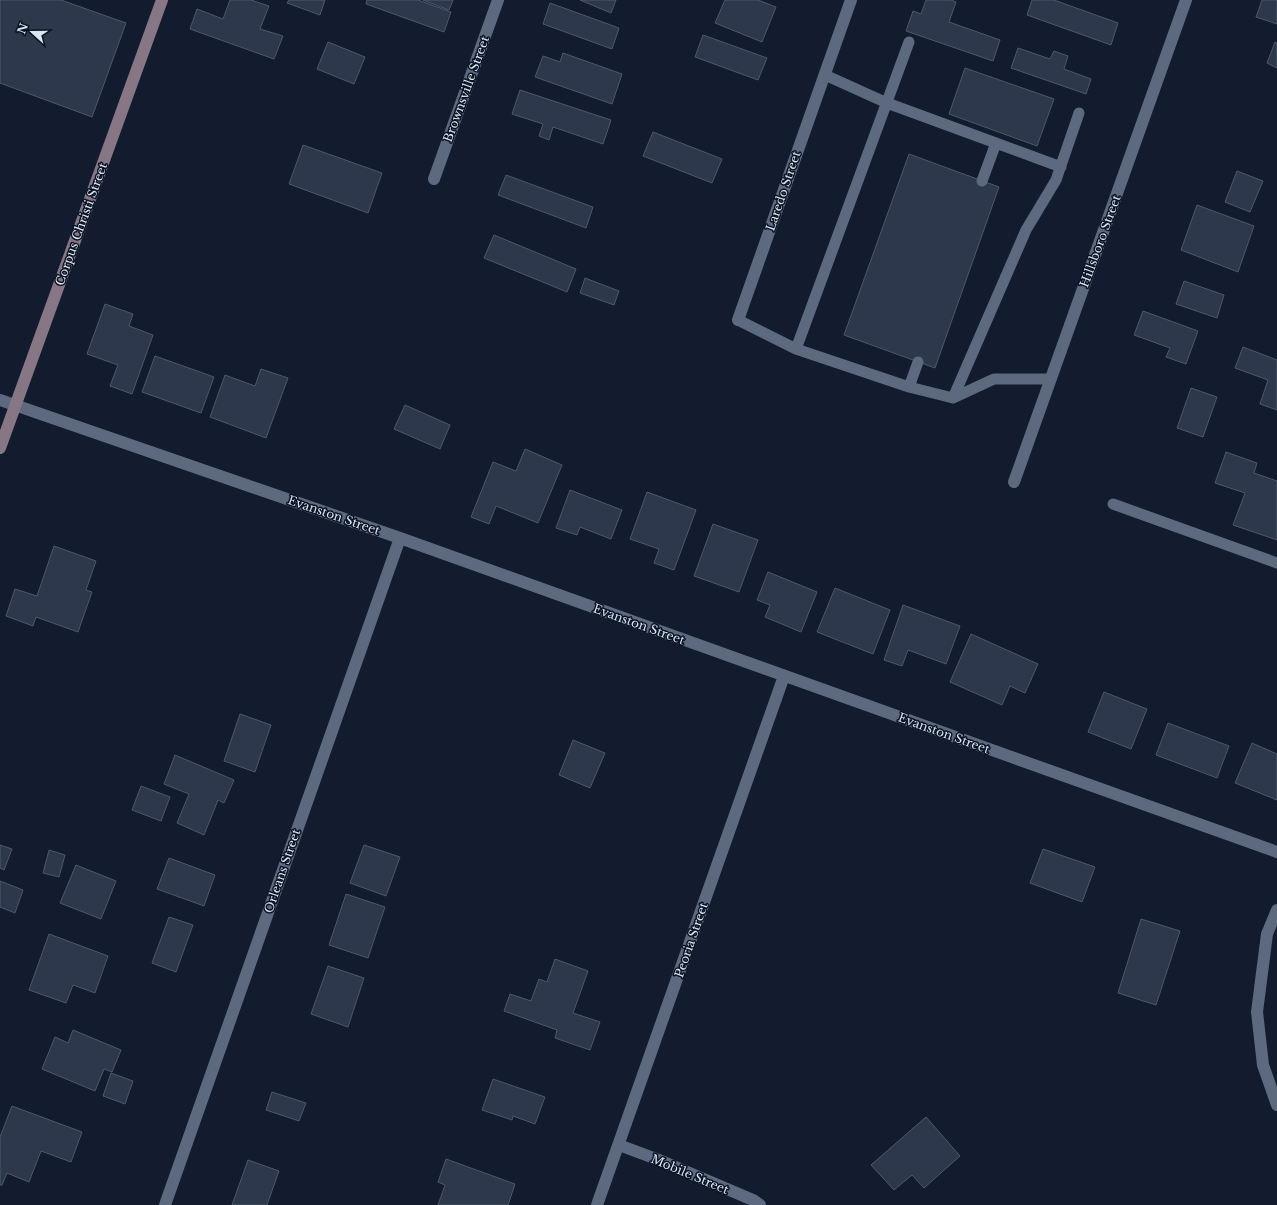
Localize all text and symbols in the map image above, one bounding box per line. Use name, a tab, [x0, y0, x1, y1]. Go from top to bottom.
north arrow	[12, 12, 52, 52]
text: N	[14, 20, 31, 36]
street label: Brownsville Street	[440, 33, 492, 144]
street label: Laredo Street	[762, 149, 804, 233]
street label: Corpus Christi Street	[52, 160, 110, 287]
street label: Hillsboro Street	[1076, 192, 1124, 289]
street label: Evanston Street	[286, 492, 382, 538]
street label: Evanston Street	[591, 600, 687, 648]
street label: Evanston Street	[896, 709, 992, 757]
street label: Orleans Street	[261, 827, 304, 915]
street label: Peoria Street	[671, 900, 711, 980]
street label: Mobile Street	[649, 1151, 731, 1197]

